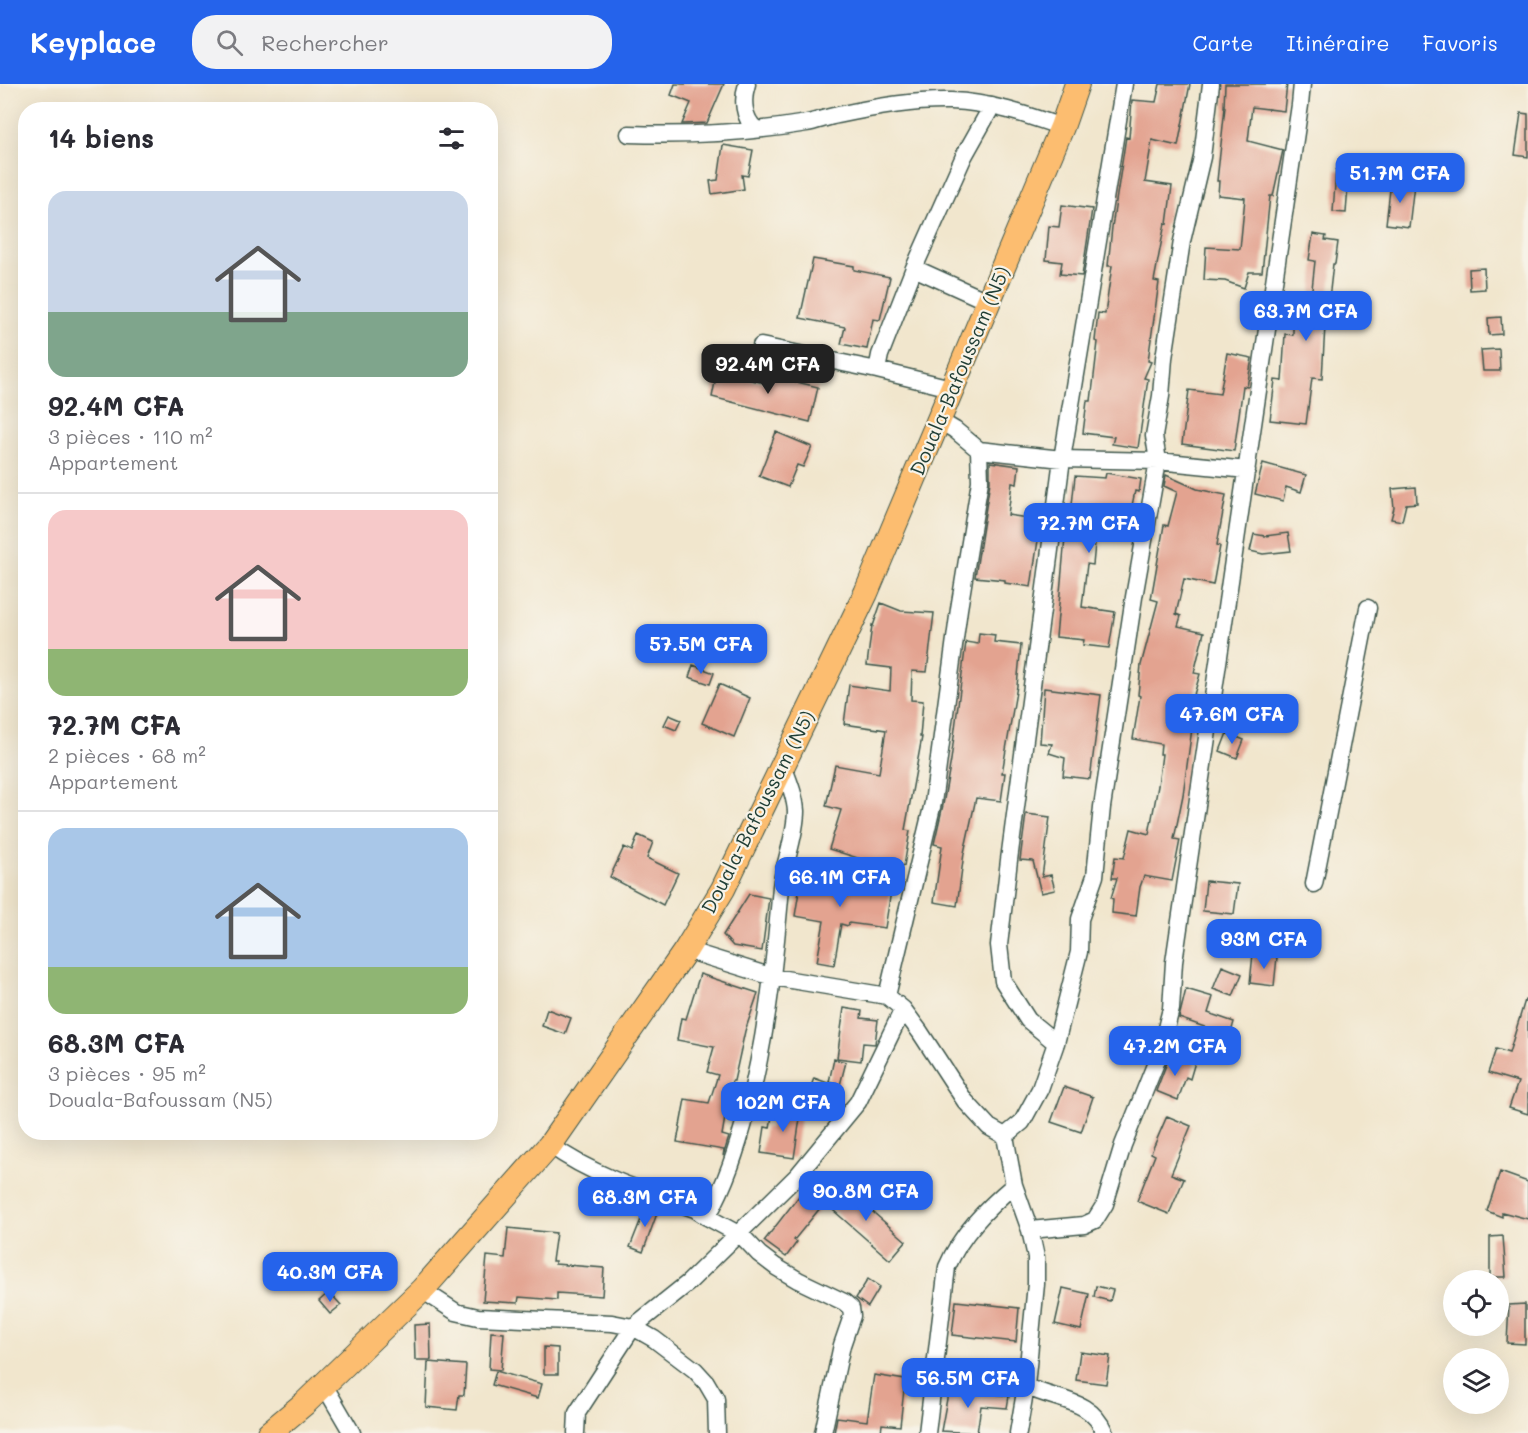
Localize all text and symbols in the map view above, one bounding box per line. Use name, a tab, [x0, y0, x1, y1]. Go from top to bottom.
search box	[192, 15, 612, 69]
text: Keyplace	[30, 24, 156, 60]
icon: search	[213, 26, 246, 59]
text: Rechercher	[261, 28, 389, 57]
text: Carte	[1192, 29, 1253, 56]
text: Itinéraire	[1286, 29, 1389, 56]
text: Favoris	[1422, 29, 1498, 56]
text: 14 biens	[48, 121, 154, 155]
icon: filters	[435, 122, 468, 155]
pin: 51.7M CFA	[1331, 153, 1469, 204]
text: 51.7M CFA	[1350, 159, 1450, 185]
icon: home	[204, 230, 312, 338]
street label: Douala-Bafoussam (N5)	[903, 262, 1015, 479]
pin: 63.7M CFA	[1237, 291, 1375, 342]
text: 63.7M CFA	[1254, 297, 1358, 323]
pin: 92.4M CFA	[699, 344, 837, 395]
text: 92.4M CFA	[715, 350, 821, 376]
text: 92.4M CFA	[48, 389, 185, 423]
text: 3 pièces · 110 m²	[48, 423, 212, 449]
text: Appartement	[48, 449, 178, 475]
pin: 72.7M CFA	[1020, 503, 1158, 554]
text: 72.7M CFA	[1038, 509, 1140, 535]
icon: home	[204, 549, 312, 657]
pin: 57.5M CFA	[632, 624, 770, 675]
text: 57.5M CFA	[649, 630, 753, 656]
pin: 47.6M CFA	[1163, 694, 1301, 745]
text: 47.6M CFA	[1179, 700, 1285, 726]
street label: Douala-Bafoussam (N5)	[695, 706, 820, 918]
text: 72.7M CFA	[48, 708, 181, 742]
text: 2 pièces · 68 m²	[48, 742, 206, 768]
text: Appartement	[48, 768, 178, 794]
pin: 66.1M CFA	[771, 857, 909, 908]
text: 66.1M CFA	[789, 863, 891, 889]
icon: home	[204, 867, 312, 975]
pin: 93M CFA	[1209, 919, 1319, 970]
text: 93M CFA	[1221, 925, 1308, 951]
text: 68.3M CFA	[48, 1026, 185, 1060]
pin: 47.2M CFA	[1106, 1026, 1244, 1077]
text: 47.2M CFA	[1123, 1032, 1227, 1058]
text: 3 pièces · 95 m²	[48, 1060, 206, 1086]
pin: 102M CFA	[721, 1082, 845, 1133]
text: Douala-Bafoussam (N5)	[48, 1086, 273, 1112]
text: 102M CFA	[735, 1088, 831, 1114]
pin: 90.8M CFA	[797, 1171, 935, 1222]
pin: 68.3M CFA	[576, 1177, 714, 1228]
text: 90.8M CFA	[813, 1177, 919, 1203]
text: 68.3M CFA	[592, 1183, 698, 1209]
pin: 40.3M CFA	[261, 1252, 399, 1303]
text: 40.3M CFA	[277, 1258, 383, 1284]
map controls	[1443, 1270, 1509, 1414]
button: locate	[1443, 1270, 1509, 1336]
button: layers	[1443, 1348, 1509, 1414]
pin: 56.5M CFA	[899, 1358, 1037, 1409]
text: 56.5M CFA	[916, 1364, 1020, 1390]

